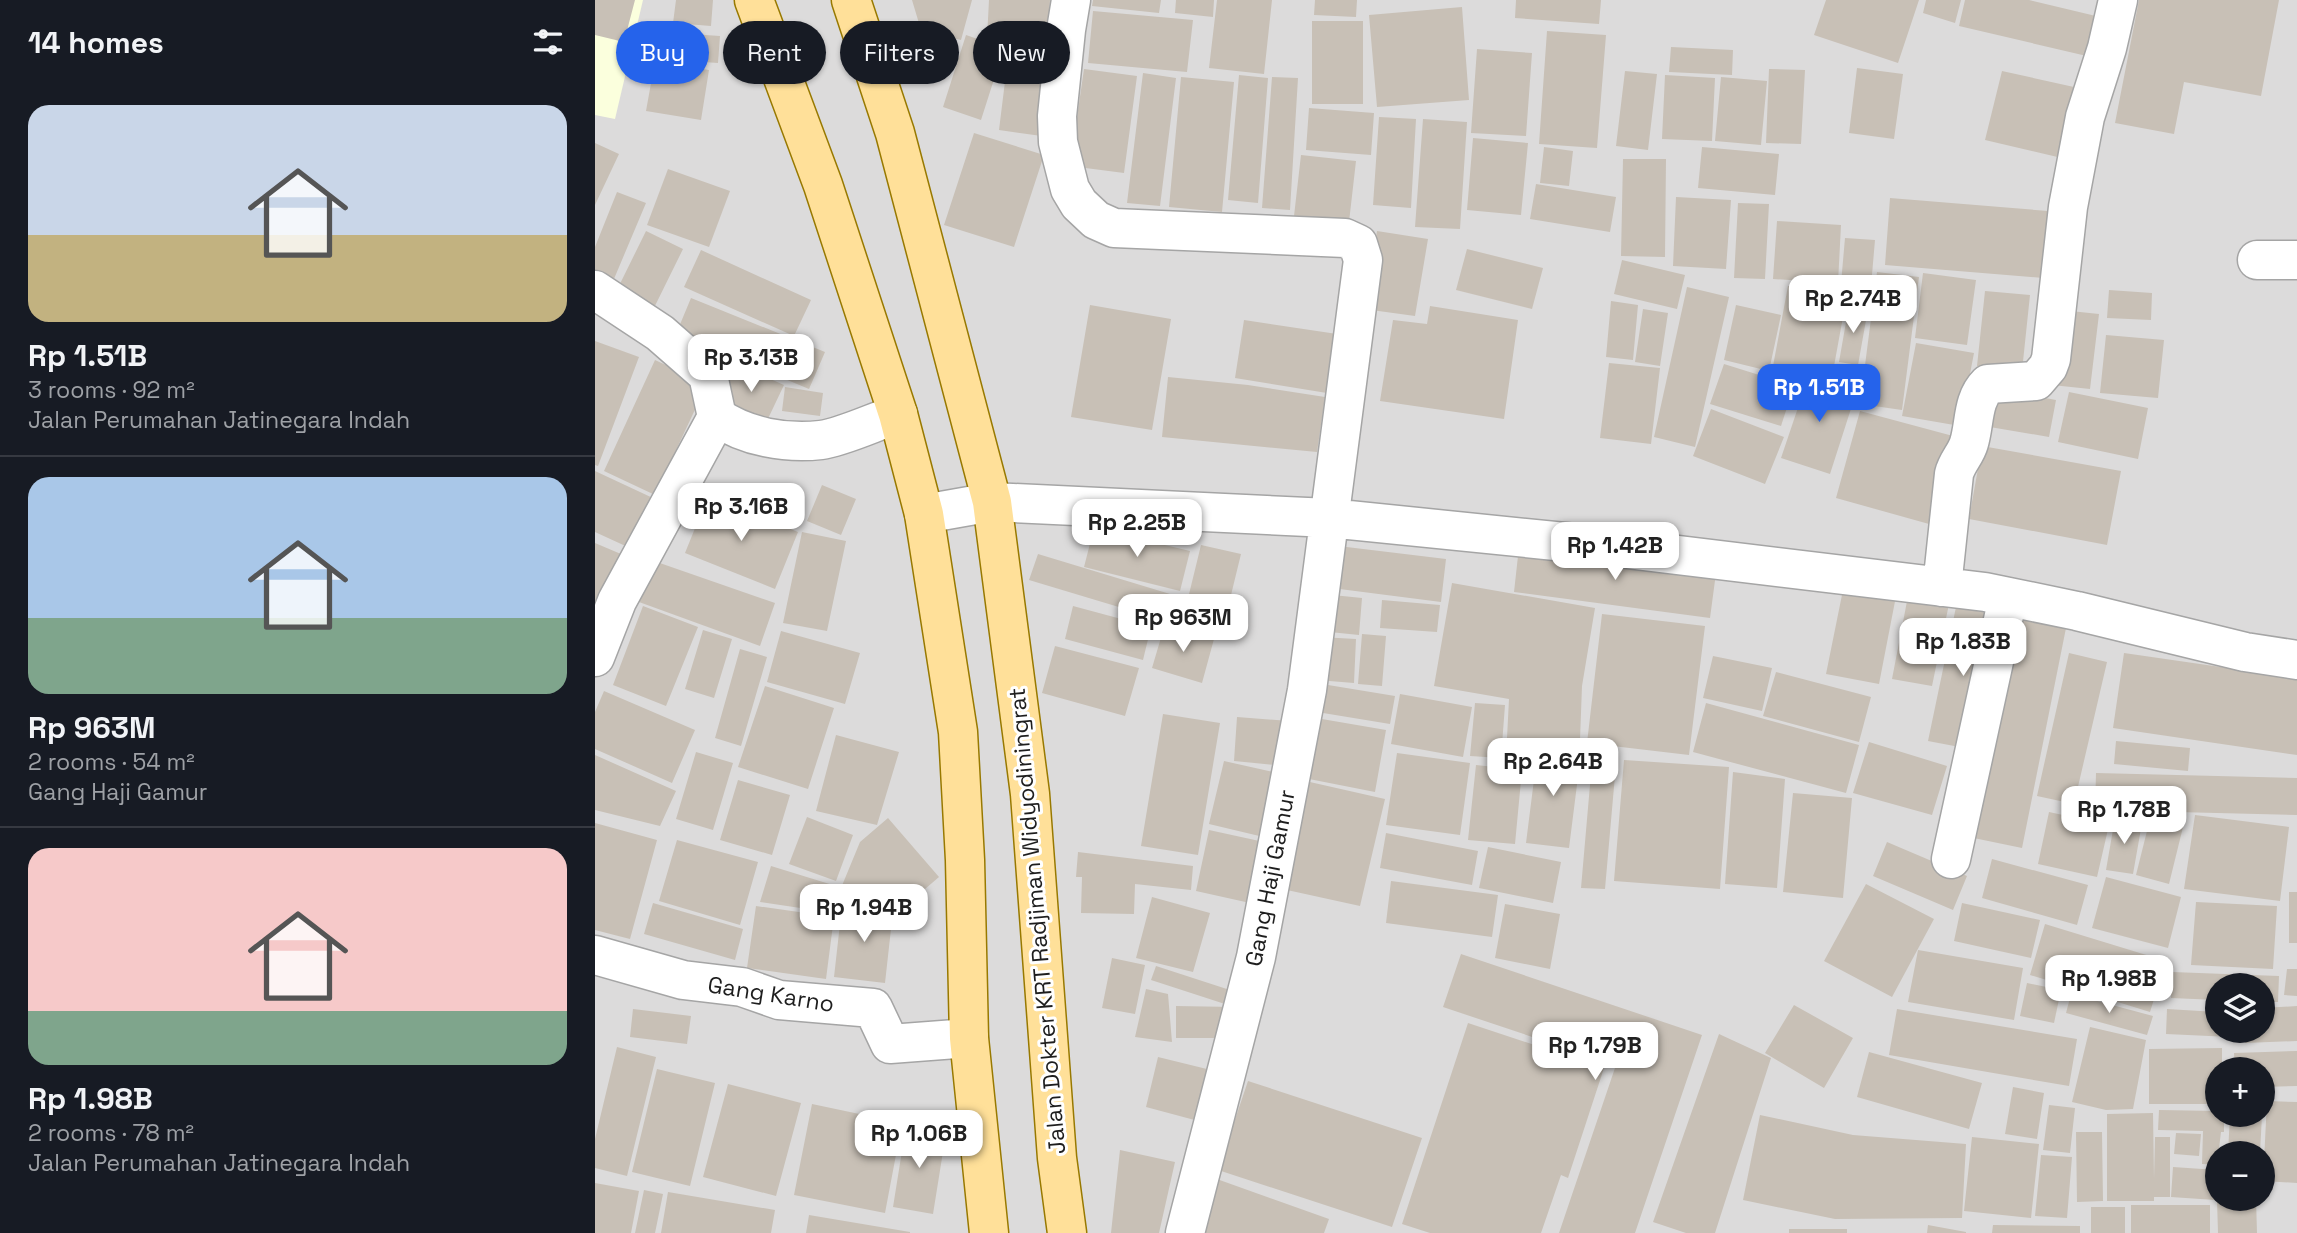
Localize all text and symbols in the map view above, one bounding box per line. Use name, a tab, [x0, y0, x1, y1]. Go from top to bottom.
chip: Buy	[616, 21, 709, 84]
chip: Rent	[723, 21, 826, 84]
chip: Filters	[840, 21, 959, 84]
chip: New	[973, 21, 1070, 84]
text: 14 homes	[28, 23, 164, 62]
icon: filters	[529, 23, 567, 61]
icon: home	[235, 150, 361, 276]
pin: Rp 2.74B	[1781, 276, 1925, 335]
text: Rp 2.74B	[1805, 283, 1901, 313]
pin: Rp 3.13B	[679, 334, 823, 394]
text: Rp 1.51B	[28, 336, 147, 375]
text: Rp 3.13B	[704, 342, 798, 372]
pin: Rp 1.51B	[1747, 364, 1891, 424]
text: Rp 1.51B	[1773, 372, 1865, 402]
text: 3 rooms · 92 m²	[28, 375, 195, 405]
text: Jalan Perumahan Jatinegara Indah	[28, 405, 410, 435]
pin: Rp 3.16B	[669, 484, 813, 543]
text: Rp 3.16B	[694, 491, 788, 521]
pin: Rp 2.25B	[1065, 500, 1209, 559]
text: Rp 2.25B	[1088, 507, 1186, 537]
icon: home	[235, 522, 361, 648]
pin: Rp 1.42B	[1543, 522, 1687, 582]
text: Rp 1.42B	[1567, 530, 1663, 560]
pin: Rp 963M	[1118, 594, 1248, 654]
text: Rp 963M	[1134, 602, 1232, 632]
pin: Rp 1.83B	[1891, 618, 2035, 678]
text: Rp 1.83B	[1915, 626, 2011, 656]
street label: Jalan Dokter KRT Radjiman Widyodiningrat	[1002, 686, 1072, 1156]
text: Rp 963M	[28, 708, 156, 747]
pin: Rp 2.64B	[1481, 738, 1625, 798]
text: Rp 2.64B	[1503, 746, 1603, 776]
text: 2 rooms · 54 m²	[28, 747, 195, 777]
text: Gang Haji Gamur	[28, 777, 207, 807]
pin: Rp 1.78B	[2052, 786, 2196, 846]
street label: Gang Haji Gamur	[1238, 787, 1302, 969]
text: Rp 1.78B	[2077, 794, 2171, 824]
pin: Rp 1.94B	[792, 884, 936, 944]
text: Rp 1.94B	[816, 892, 912, 922]
icon: home	[235, 893, 361, 1019]
pin: Rp 1.98B	[2037, 956, 2181, 1015]
text: Rp 1.98B	[2061, 963, 2157, 993]
street label: Gang Karno	[706, 969, 836, 1019]
map controls	[2205, 973, 2275, 1211]
button: layers	[2205, 973, 2275, 1043]
pin: Rp 1.79B	[1523, 1023, 1667, 1082]
text: Rp 1.79B	[1548, 1030, 1642, 1060]
button: +	[2205, 1057, 2275, 1127]
text: Rp 1.98B	[28, 1079, 153, 1118]
pin: Rp 1.06B	[847, 1110, 991, 1170]
text: 2 rooms · 78 m²	[28, 1118, 194, 1148]
text: Rp 1.06B	[871, 1118, 967, 1148]
button: −	[2205, 1141, 2275, 1211]
text: Jalan Perumahan Jatinegara Indah	[28, 1148, 410, 1178]

